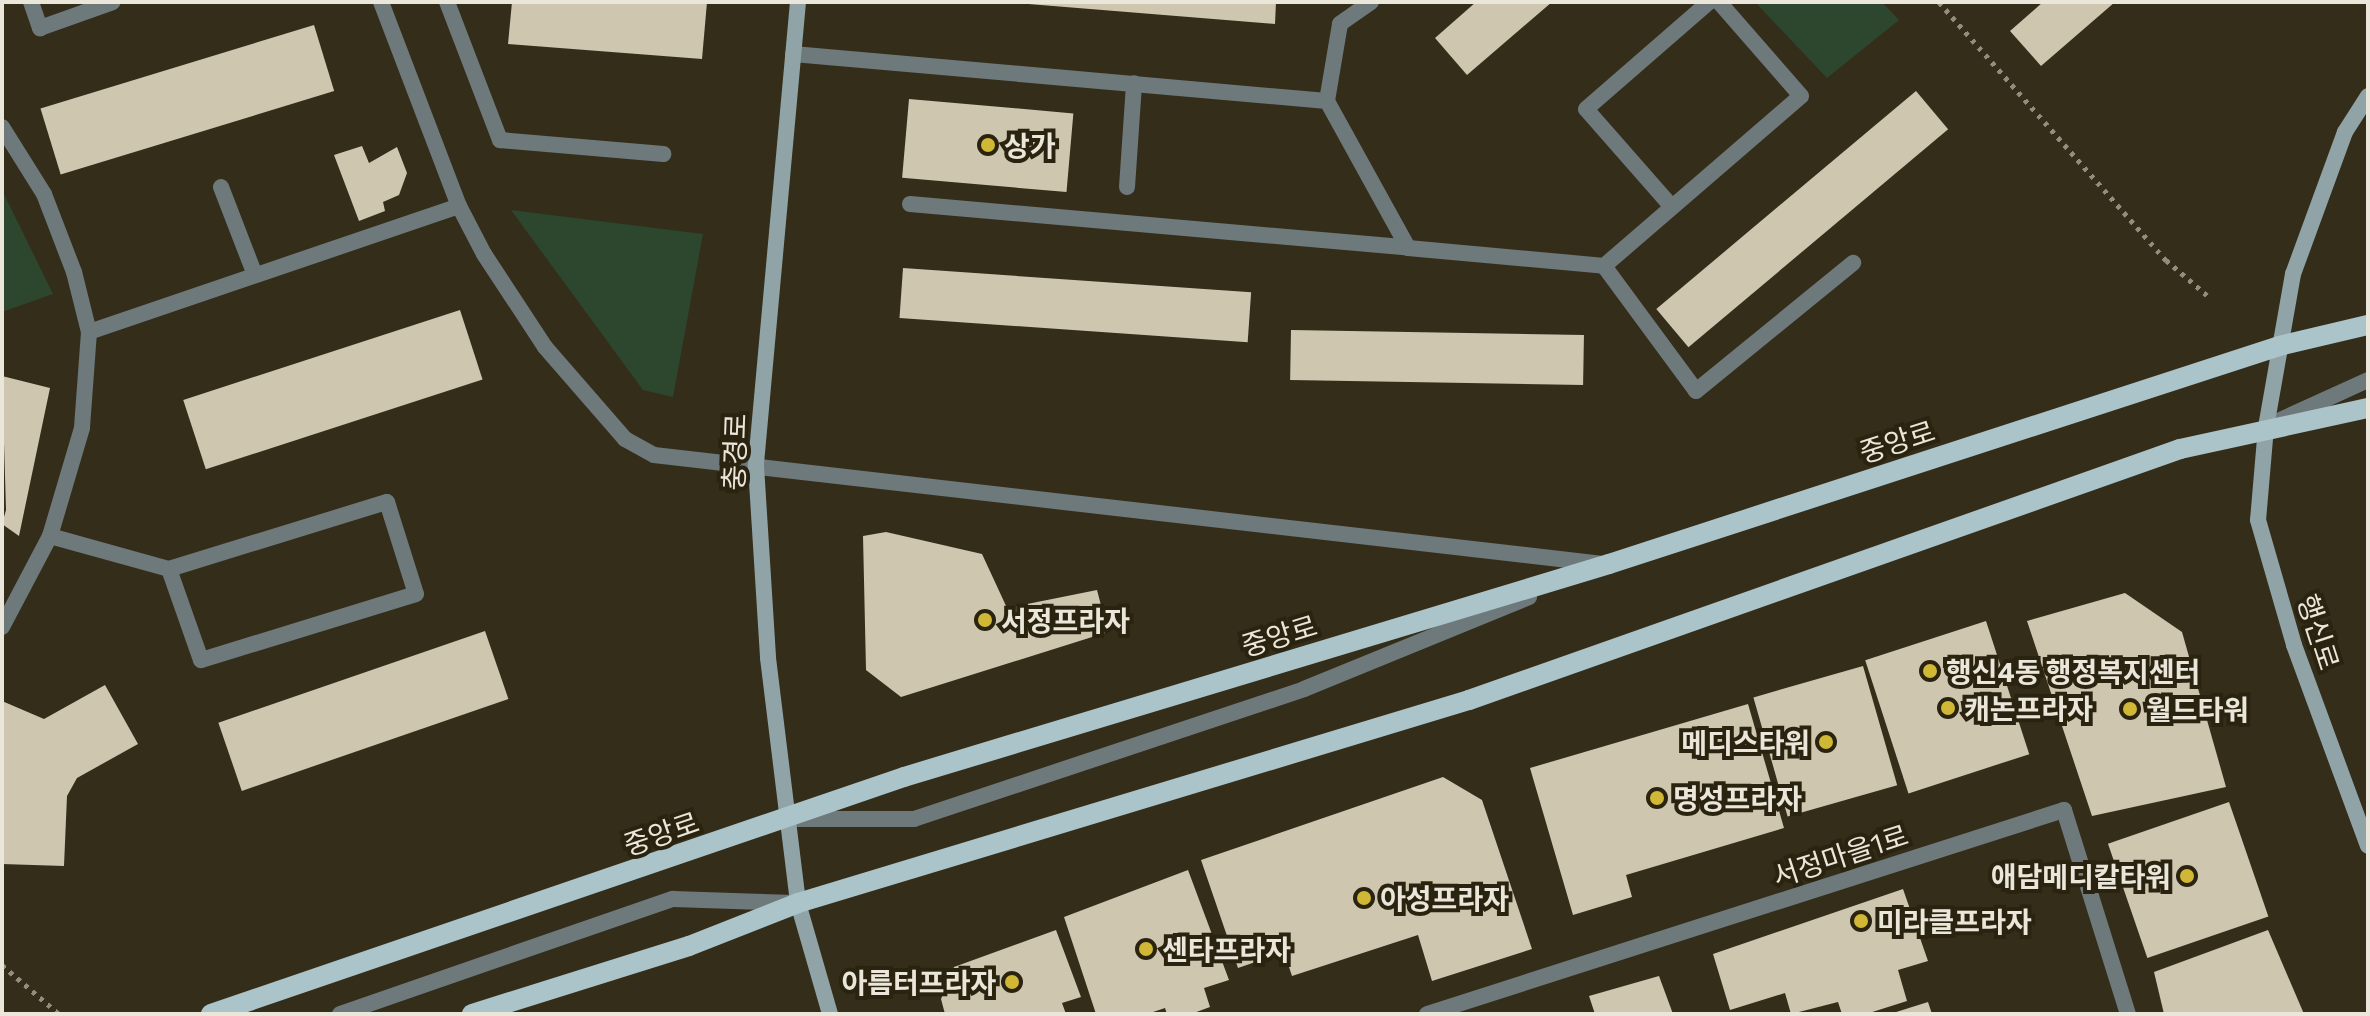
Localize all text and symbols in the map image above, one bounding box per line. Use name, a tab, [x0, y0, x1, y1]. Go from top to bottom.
place label: 상가	[1004, 128, 1056, 162]
marker: 상가	[979, 136, 997, 154]
street label: 충경로	[716, 413, 752, 491]
street label: 중앙로	[1855, 413, 1939, 469]
street label: 행신로	[2291, 590, 2347, 674]
place label: 서정프라자	[1001, 603, 1130, 637]
street label: 중앙로	[1237, 608, 1321, 662]
marker: 서정프라자	[976, 611, 994, 629]
place label: 행신4동 행정복지센터	[1946, 654, 2200, 688]
marker: 행신4동 행정복지센터	[1921, 662, 1939, 680]
place label: 캐논프라자	[1964, 691, 2093, 725]
place label: 월드타워	[2146, 692, 2249, 726]
marker: 캐논프라자	[1939, 699, 1957, 717]
marker: 월드타워	[2121, 700, 2139, 718]
place label: 메디스타워	[1681, 725, 1810, 759]
marker: 메디스타워	[1817, 733, 1835, 751]
place label: 명성프라자	[1673, 781, 1802, 815]
marker: 명성프라자	[1648, 789, 1666, 807]
street label: 중앙로	[619, 805, 703, 861]
street label: 서정마을1로	[1768, 817, 1912, 893]
place label: 애담메디칼타워	[1991, 859, 2171, 893]
marker: 애담메디칼타워	[2178, 867, 2196, 885]
place label: 아성프라자	[1380, 881, 1509, 915]
marker: 아성프라자	[1355, 889, 1373, 907]
place label: 미라클프라자	[1877, 904, 2032, 938]
marker: 미라클프라자	[1852, 912, 1870, 930]
place label: 센타프라자	[1162, 932, 1291, 966]
marker: 센타프라자	[1137, 940, 1155, 958]
place label: 아름터프라자	[841, 965, 996, 999]
marker: 아름터프라자	[1003, 973, 1021, 991]

